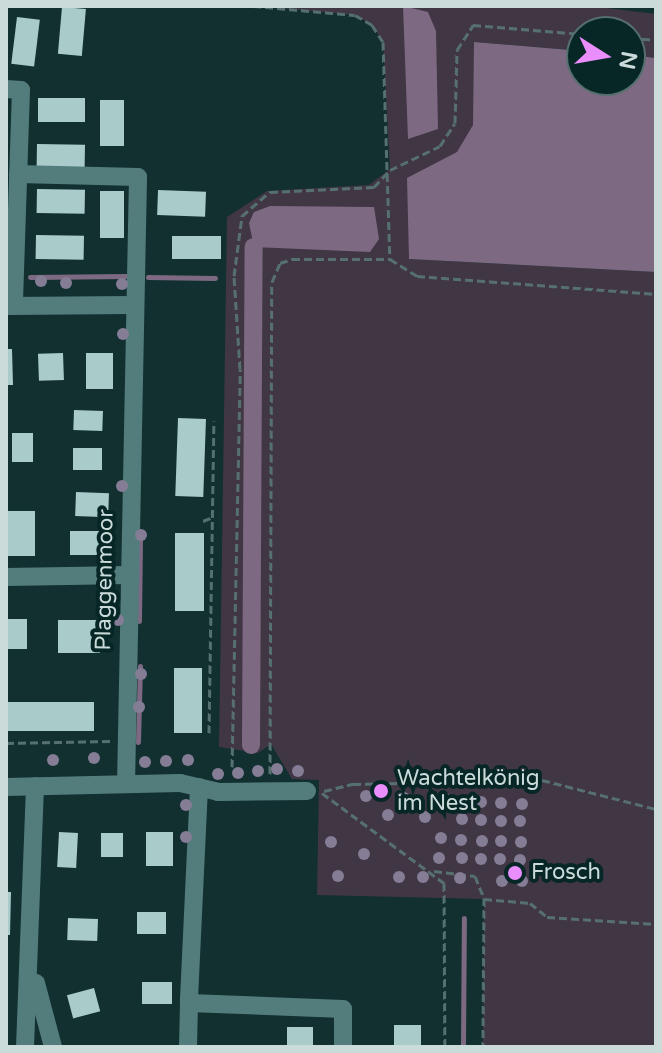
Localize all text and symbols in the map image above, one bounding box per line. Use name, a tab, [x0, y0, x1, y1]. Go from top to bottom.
north arrow	[566, 16, 646, 96]
text: N	[613, 49, 642, 71]
street label: Plaggenmoor	[91, 509, 119, 651]
place label: Wachtelkönig im Nest	[397, 765, 540, 816]
marker: Wachtelkönig im Nest	[372, 782, 390, 800]
place label: Frosch	[531, 860, 601, 886]
marker: Frosch	[506, 864, 524, 882]

